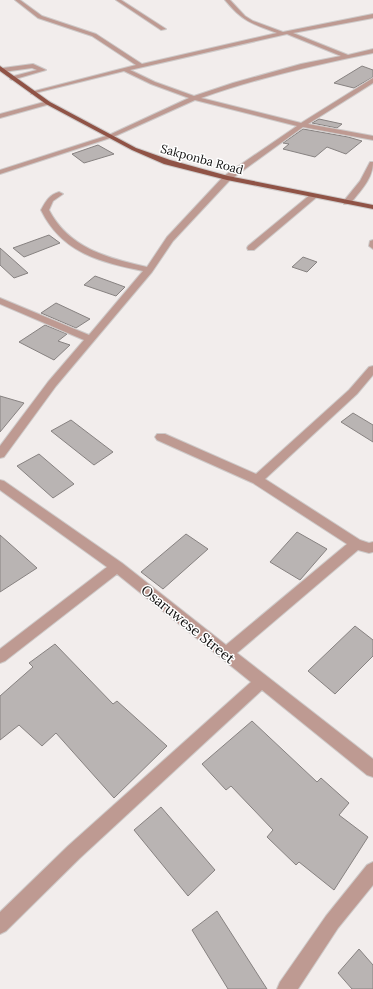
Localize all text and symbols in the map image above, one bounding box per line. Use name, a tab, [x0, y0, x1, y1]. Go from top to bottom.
street label: Sakponba Road	[159, 141, 245, 177]
street label: Osaruwese Street	[138, 581, 239, 668]

